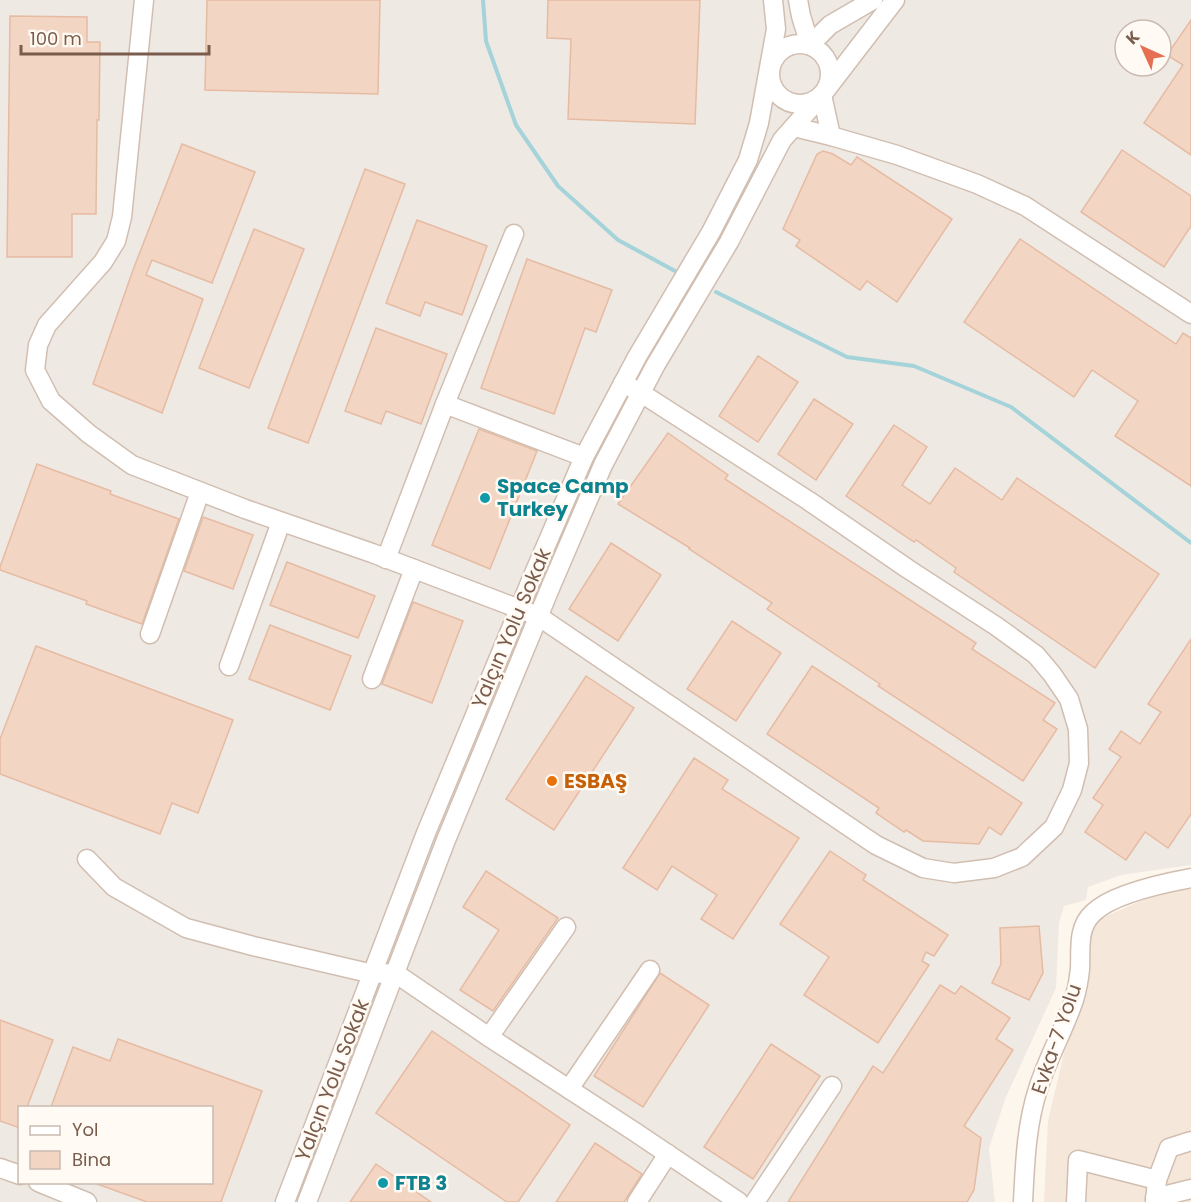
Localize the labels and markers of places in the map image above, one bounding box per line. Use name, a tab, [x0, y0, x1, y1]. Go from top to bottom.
place label: Space Camp Turkey	[497, 472, 629, 523]
marker: Space Camp Turkey	[478, 491, 492, 505]
place label: ESBAŞ	[564, 767, 627, 795]
marker: ESBAŞ	[545, 774, 559, 788]
place label: FTB 3	[395, 1169, 447, 1197]
marker: FTB 3	[376, 1176, 390, 1190]

